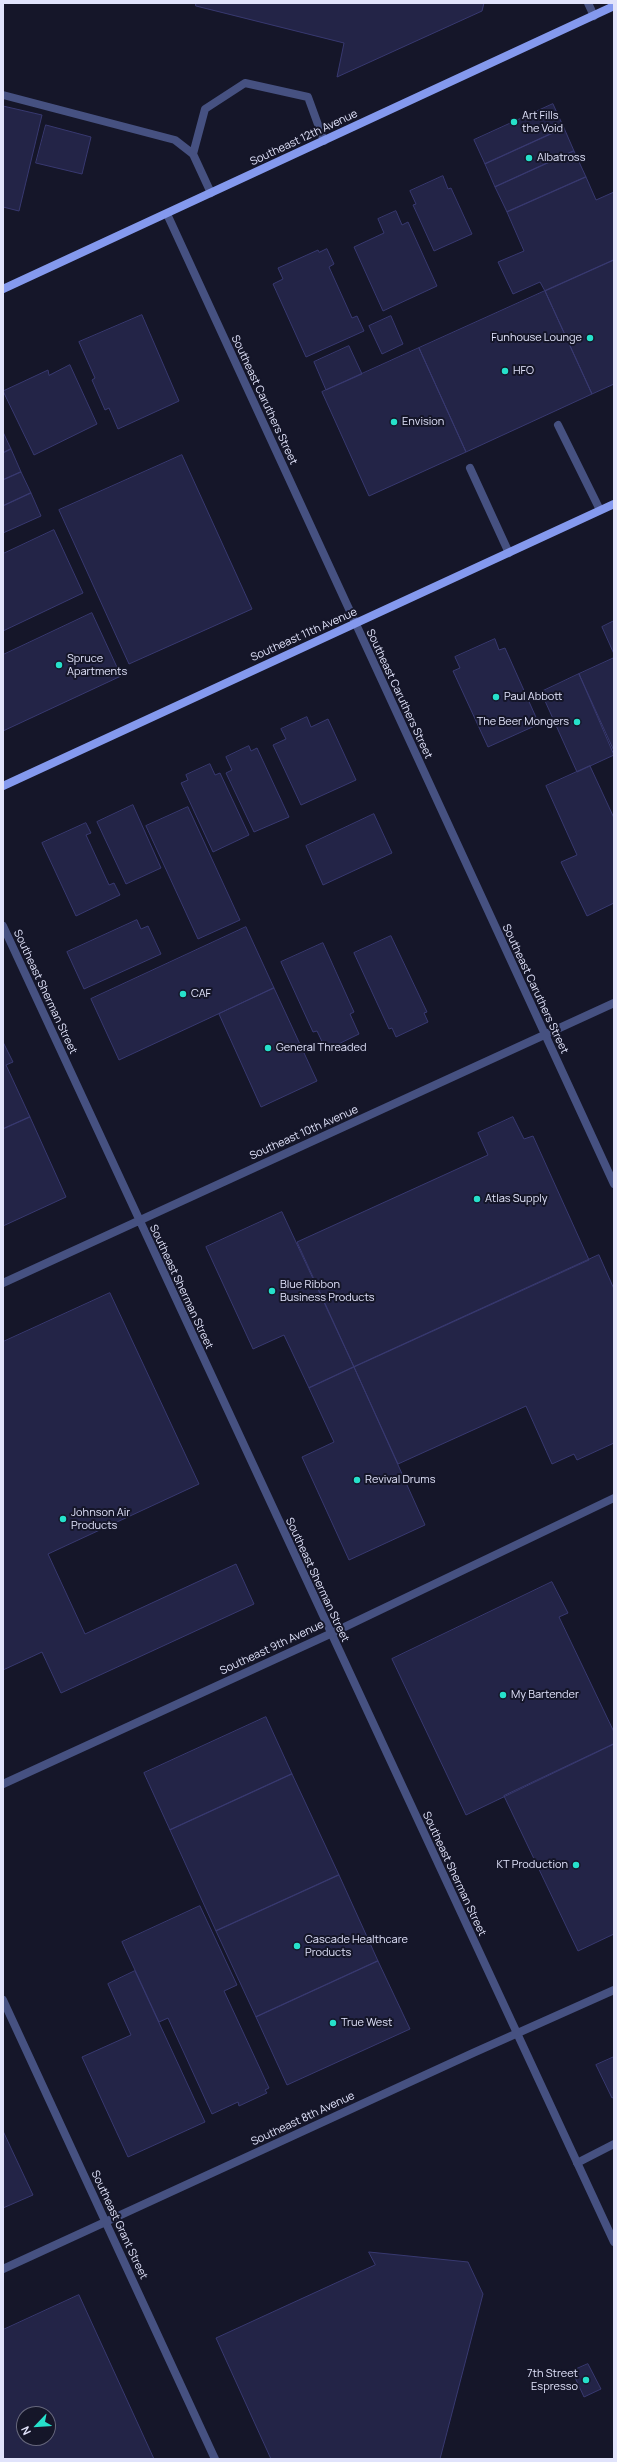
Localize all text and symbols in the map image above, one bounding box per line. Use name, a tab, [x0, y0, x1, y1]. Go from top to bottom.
street label: Southeast 12th Avenue	[248, 107, 360, 169]
place label: Art Fills the Void	[522, 109, 563, 135]
marker: Art Fills the Void	[509, 117, 519, 127]
place label: Albatross	[537, 151, 585, 165]
marker: Albatross	[524, 153, 534, 163]
place label: Funhouse Lounge	[491, 331, 582, 345]
street label: Southeast Caruthers Street	[228, 333, 300, 467]
marker: Funhouse Lounge	[585, 333, 595, 343]
place label: HFO	[513, 364, 534, 378]
marker: HFO	[500, 366, 510, 376]
place label: Envision	[402, 415, 444, 429]
marker: Envision	[389, 417, 399, 427]
street label: Southeast 11th Avenue	[249, 606, 359, 664]
street label: Southeast Caruthers Street	[363, 627, 435, 761]
place label: Spruce Apartments	[67, 652, 127, 678]
marker: Spruce Apartments	[54, 660, 64, 670]
place label: Paul Abbott	[504, 690, 562, 704]
marker: Paul Abbott	[491, 692, 501, 702]
place label: The Beer Mongers	[477, 715, 569, 729]
marker: The Beer Mongers	[572, 717, 582, 727]
street label: Southeast Caruthers Street	[499, 922, 571, 1056]
street label: Southeast Sherman Street	[10, 928, 80, 1056]
place label: CAF	[191, 987, 211, 1001]
marker: CAF	[178, 989, 188, 999]
place label: General Threaded	[276, 1041, 366, 1055]
marker: General Threaded	[263, 1043, 273, 1053]
street label: Southeast 10th Avenue	[248, 1103, 360, 1163]
place label: Atlas Supply	[485, 1192, 548, 1206]
marker: Atlas Supply	[472, 1194, 482, 1204]
street label: Southeast Sherman Street	[146, 1223, 216, 1351]
place label: Blue Ribbon Business Products	[280, 1278, 375, 1304]
marker: Blue Ribbon Business Products	[267, 1286, 277, 1296]
place label: Revival Drums	[365, 1473, 435, 1487]
marker: Revival Drums	[352, 1475, 362, 1485]
place label: Johnson Air Products	[71, 1506, 130, 1532]
marker: Johnson Air Products	[58, 1514, 68, 1524]
street label: Southeast Sherman Street	[282, 1516, 352, 1644]
street label: Southeast 9th Avenue	[218, 1618, 326, 1678]
place label: My Bartender	[511, 1688, 579, 1702]
marker: My Bartender	[498, 1690, 508, 1700]
street label: Southeast Sherman Street	[419, 1810, 489, 1938]
place label: KT Production	[497, 1858, 568, 1872]
marker: KT Production	[571, 1860, 581, 1870]
place label: Cascade Healthcare Products	[305, 1933, 408, 1959]
marker: Cascade Healthcare Products	[292, 1941, 302, 1951]
place label: True West	[341, 2016, 392, 2030]
marker: True West	[328, 2018, 338, 2028]
street label: Southeast 8th Avenue	[249, 2089, 357, 2149]
street label: Southeast Grant Street	[88, 2168, 150, 2282]
place label: 7th Street Espresso	[527, 2367, 578, 2393]
marker: 7th Street Espresso	[581, 2375, 591, 2385]
north arrow	[16, 2406, 56, 2446]
text: N	[17, 2424, 34, 2438]

